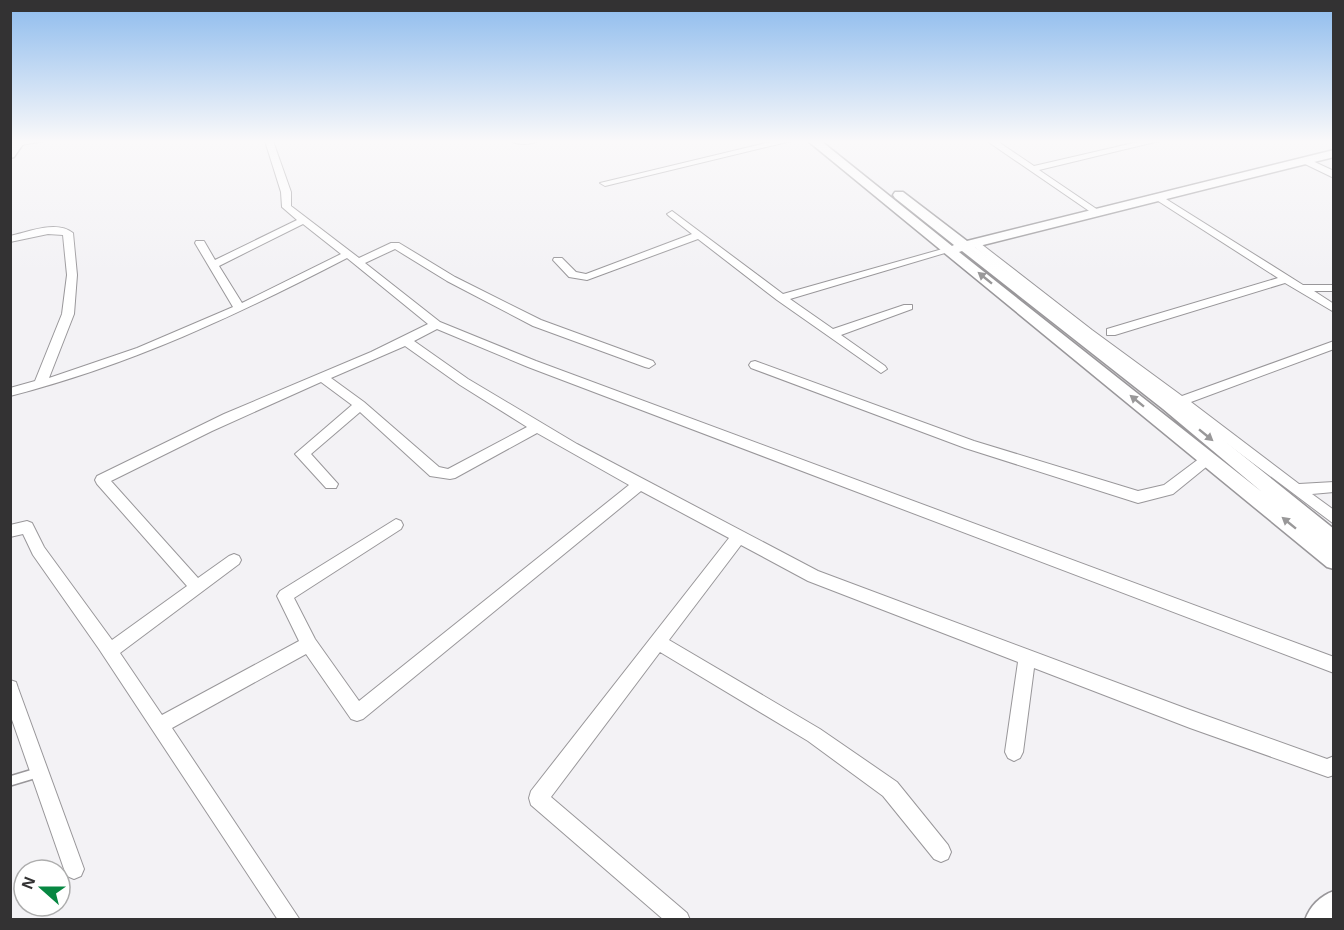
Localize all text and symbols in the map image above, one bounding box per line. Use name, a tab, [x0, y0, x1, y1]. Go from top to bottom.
one-way arrow	[977, 272, 993, 285]
one-way arrow	[1129, 394, 1145, 407]
one-way arrow	[1198, 428, 1213, 441]
one-way arrow	[1281, 518, 1296, 530]
north arrow	[12, 858, 72, 918]
text: N	[18, 874, 38, 891]

